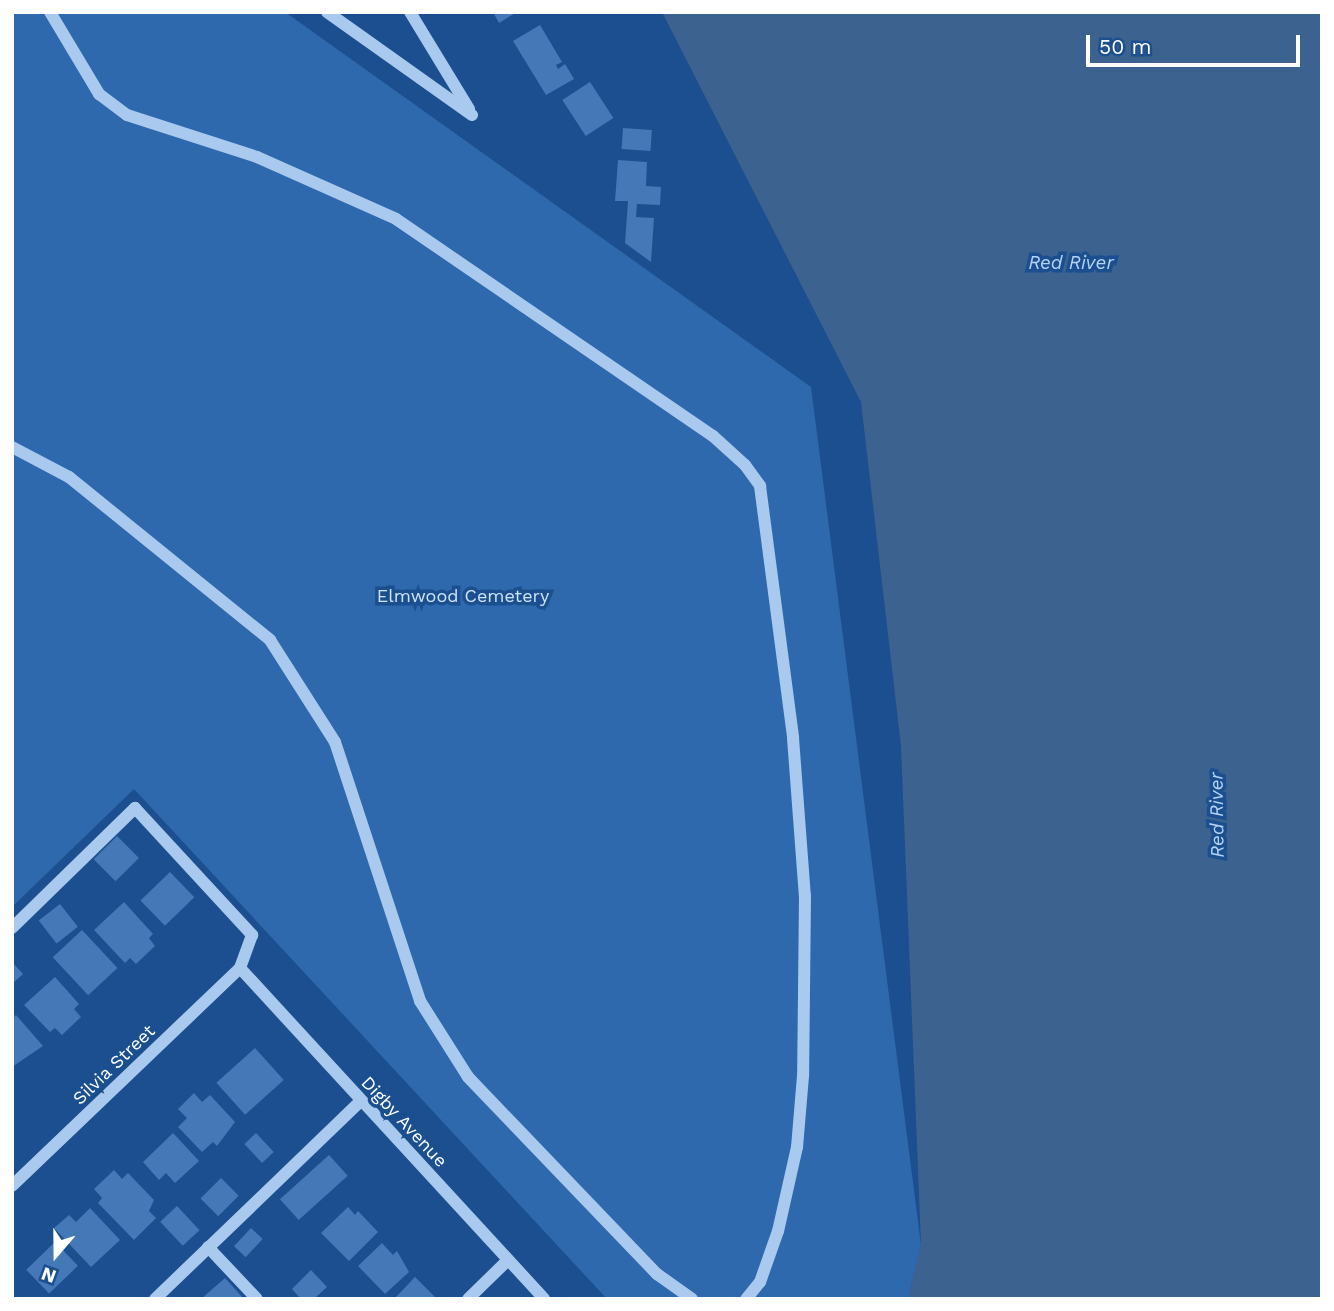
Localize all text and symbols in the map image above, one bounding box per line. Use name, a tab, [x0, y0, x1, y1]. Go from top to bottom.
scale bar	[1089, 21, 1302, 65]
text: 50 m	[1099, 34, 1151, 59]
water label: Red River	[1028, 252, 1114, 274]
park label: Elmwood Cemetery	[377, 585, 549, 607]
water label: Red River	[1205, 772, 1229, 858]
street label: Silvia Street	[68, 1020, 160, 1110]
street label: Digby Avenue	[356, 1072, 452, 1172]
north arrow	[21, 1220, 91, 1290]
text: N	[38, 1262, 59, 1288]

